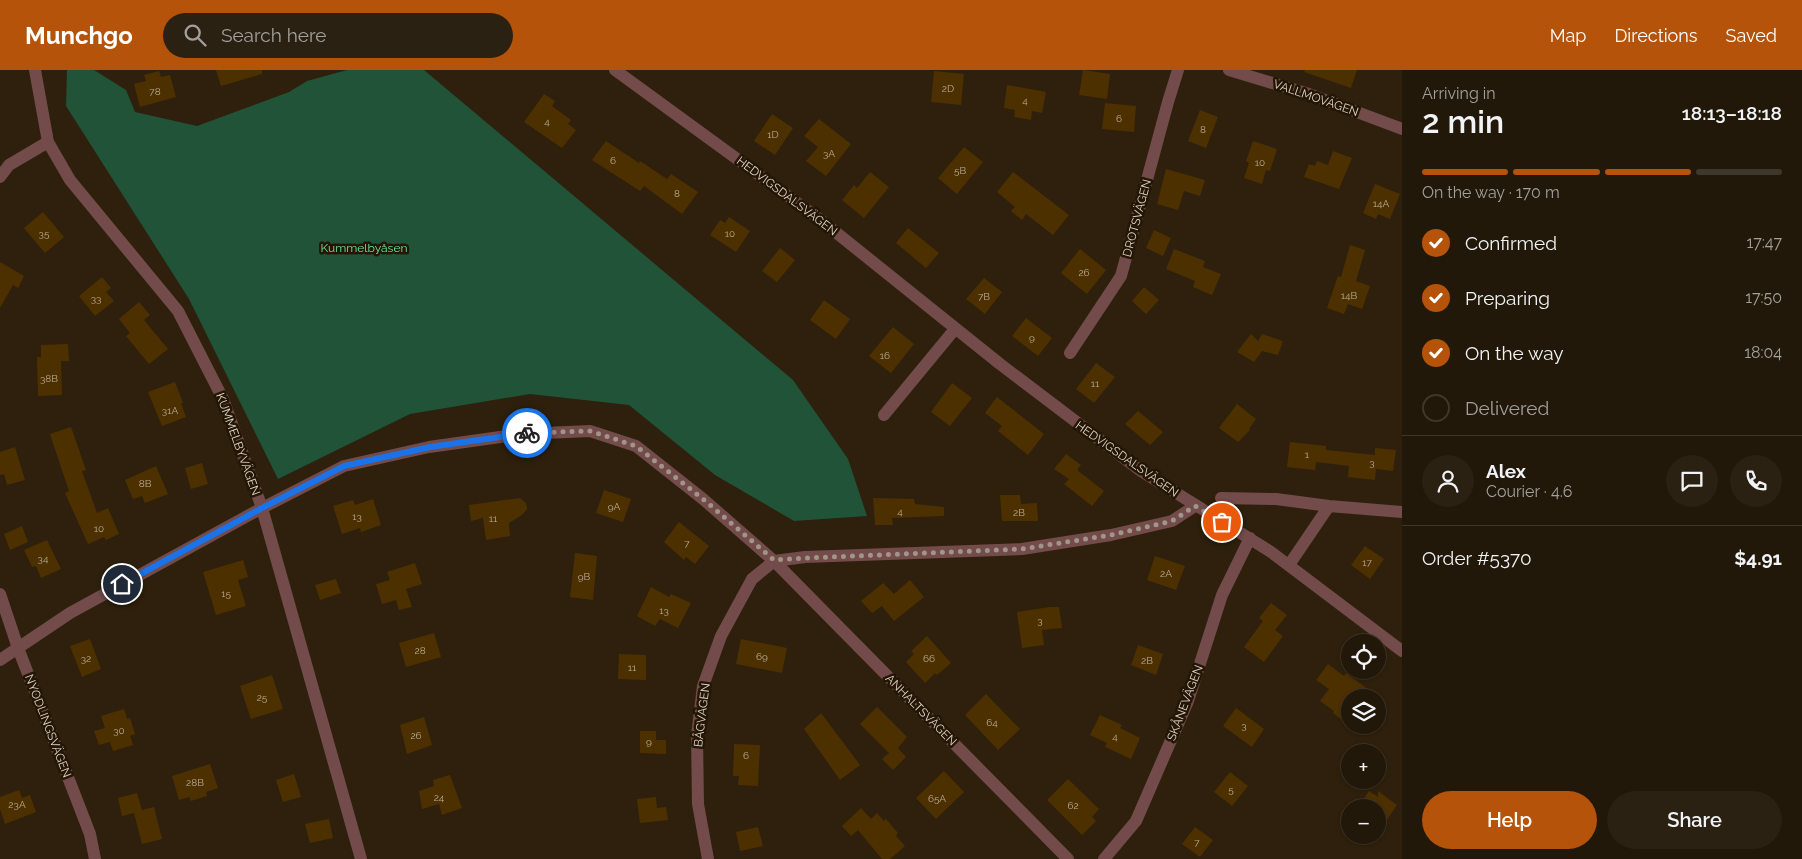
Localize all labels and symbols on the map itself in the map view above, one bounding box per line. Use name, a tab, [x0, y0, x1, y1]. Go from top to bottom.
street label: VALLMOVÄGEN	[1272, 77, 1360, 119]
house number: 2D	[942, 83, 954, 94]
house number: 78	[149, 86, 161, 97]
house number: 4	[1022, 95, 1028, 106]
house number: 6	[1116, 113, 1122, 124]
house number: 4	[544, 116, 550, 127]
house number: 8	[1200, 124, 1206, 135]
house number: 1D	[767, 129, 779, 140]
house number: 3A	[823, 148, 835, 159]
street label: HEDVIGSDALSVÄGEN	[734, 154, 840, 238]
house number: 6	[610, 155, 616, 166]
house number: 10	[1255, 157, 1265, 168]
house number: 5B	[954, 165, 966, 176]
street label: DROTSVÄGEN	[1120, 178, 1154, 258]
house number: 8	[674, 188, 680, 199]
house number: 14A	[1373, 198, 1389, 209]
house number: 35	[39, 228, 50, 239]
house number: 10	[725, 228, 735, 239]
park label: Kummelbyåsen	[321, 241, 407, 255]
house number: 26	[1078, 267, 1090, 278]
house number: 14B	[1341, 290, 1358, 301]
house number: 7B	[978, 291, 990, 302]
house number: 33	[91, 293, 101, 304]
house number: 9	[1029, 332, 1035, 343]
house number: 16	[880, 350, 890, 361]
house number: 38B	[40, 373, 58, 384]
house number: 11	[1091, 378, 1100, 389]
street label: KUMMELBYVÄGEN	[213, 391, 263, 497]
house number: 31A	[162, 405, 178, 416]
courier	[502, 408, 552, 458]
street label: HEDVIGSDALSVÄGEN	[1073, 418, 1181, 500]
house number: 1	[1305, 449, 1310, 460]
house number: 3	[1369, 457, 1375, 468]
house number: 8B	[139, 478, 152, 489]
house number: 9A	[608, 501, 621, 512]
pin	[1201, 501, 1243, 543]
house number: 4	[897, 506, 903, 517]
house number: 2B	[1013, 507, 1025, 518]
house number: 13	[352, 511, 362, 522]
house number: 11	[489, 513, 498, 524]
house number: 10	[94, 523, 104, 534]
house number: 7	[684, 538, 690, 549]
house number: 34	[38, 553, 49, 564]
house number: 17	[1362, 557, 1372, 568]
pin	[101, 563, 143, 605]
house number: 2A	[1160, 568, 1172, 579]
house number: 9B	[578, 571, 591, 582]
house number: 15	[221, 588, 231, 599]
house number: 13	[659, 605, 669, 616]
house number: 3	[1037, 615, 1043, 626]
house number: 28	[414, 645, 426, 656]
house number: 69	[756, 651, 768, 662]
house number: 32	[81, 653, 91, 664]
house number: 66	[923, 653, 935, 664]
house number: 2B	[1141, 655, 1153, 666]
house number: 11	[628, 662, 637, 673]
street label: SKÅNEVÄGEN	[1164, 663, 1206, 743]
street label: NYODLINGSVÄGEN	[22, 672, 74, 780]
street label: ANHALTSVÄGEN	[883, 672, 959, 748]
street label: BÅGVÄGEN	[691, 682, 713, 748]
house number: 25	[257, 692, 268, 703]
house number: 64	[986, 717, 998, 728]
house number: 3	[1241, 720, 1247, 731]
house number: 30	[113, 725, 125, 736]
house number: 26	[410, 730, 422, 741]
house number: 4	[1112, 731, 1118, 742]
house number: 9	[646, 736, 652, 747]
house number: 6	[743, 750, 749, 761]
house number: 28B	[186, 777, 204, 788]
house number: 5	[1228, 784, 1234, 795]
house number: 24	[434, 792, 445, 803]
house number: 65A	[928, 793, 946, 804]
house number: 23A	[8, 799, 26, 810]
house number: 62	[1067, 800, 1079, 811]
house number: 7	[1194, 837, 1200, 848]

